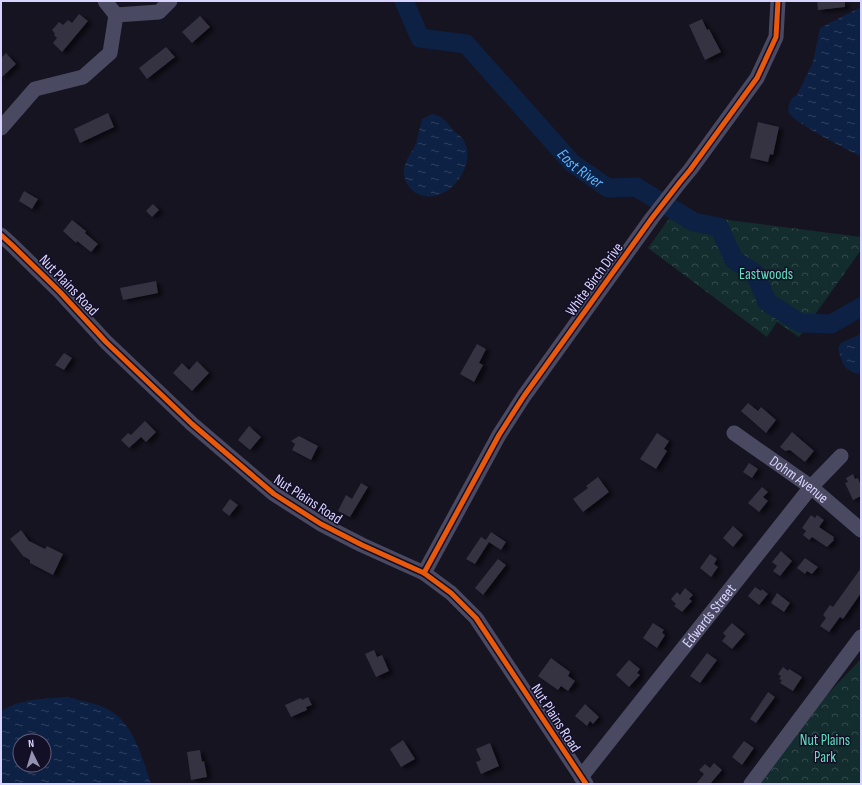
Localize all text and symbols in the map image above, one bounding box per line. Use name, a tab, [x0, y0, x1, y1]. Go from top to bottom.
water label: East River	[553, 145, 607, 193]
street label: White Birch Drive	[561, 239, 627, 320]
street label: Nut Plains Road	[35, 251, 102, 320]
park label: Eastwoods	[739, 265, 793, 284]
street label: Dohm Avenue	[766, 452, 832, 508]
street label: Nut Plains Road	[270, 470, 346, 529]
street label: Edwards Street	[678, 580, 741, 652]
street label: Nut Plains Road	[526, 680, 585, 756]
park label: Nut Plains Park	[800, 731, 850, 767]
north arrow	[12, 733, 52, 773]
text: N	[28, 737, 35, 750]

